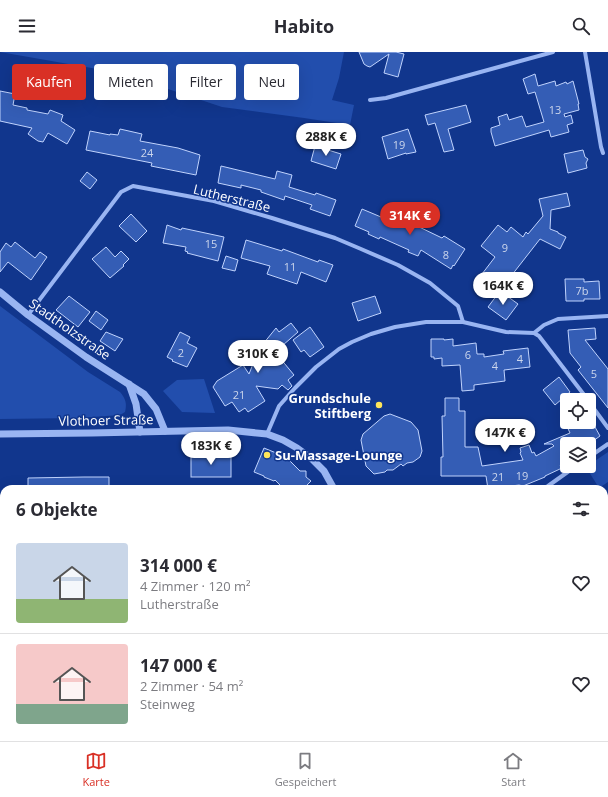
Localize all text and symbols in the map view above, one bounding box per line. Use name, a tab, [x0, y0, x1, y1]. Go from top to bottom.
text: Habito	[274, 14, 334, 38]
icon: menu	[16, 15, 38, 37]
icon: search	[570, 15, 592, 37]
chip: Kaufen	[12, 64, 86, 100]
chip: Mieten	[94, 64, 168, 100]
chip: Filter	[176, 64, 236, 100]
chip: Neu	[244, 64, 299, 100]
house number: 13	[549, 102, 561, 117]
pin: 288K €	[293, 123, 359, 157]
text: 288K €	[305, 127, 347, 145]
house number: 19	[393, 137, 405, 152]
house number: 24	[141, 145, 154, 160]
street label: Lutherstraße	[192, 180, 272, 216]
pin: 314K €	[377, 202, 443, 236]
text: 314K €	[389, 206, 431, 224]
house number: 15	[205, 236, 217, 251]
house number: 9	[502, 240, 508, 255]
house number: 8	[443, 247, 449, 262]
house number: 11	[284, 259, 296, 274]
pin: 164K €	[470, 272, 536, 306]
text: 164K €	[482, 276, 524, 294]
house number: 7b	[575, 283, 589, 298]
street label: Stadtholzstraße	[26, 294, 114, 364]
pin: 310K €	[225, 340, 291, 374]
text: 310K €	[237, 344, 279, 362]
house number: 2	[178, 345, 184, 360]
house number: 6	[465, 347, 471, 362]
house number: 4	[517, 351, 524, 366]
house number: 4	[492, 358, 499, 373]
house number: 5	[591, 366, 597, 381]
house number: 21	[233, 387, 245, 402]
place label: Grundschule Stiftberg	[288, 389, 372, 422]
map controls	[560, 393, 596, 473]
button: locate	[560, 393, 596, 429]
marker: Grundschule Stiftberg	[374, 400, 384, 410]
street label: Vlothoer Straße	[58, 410, 154, 430]
pin: 147K €	[472, 419, 538, 453]
text: 147K €	[484, 423, 526, 441]
pin: 183K €	[178, 432, 244, 466]
text: 183K €	[190, 436, 232, 454]
button: layers	[560, 437, 596, 473]
place label: Su-Massage-Lounge	[275, 446, 403, 464]
marker: Su-Massage-Lounge	[262, 450, 272, 460]
house number: 19	[516, 468, 528, 483]
house number: 21	[492, 469, 504, 484]
text: 6 Objekte	[16, 498, 98, 521]
icon: filters	[570, 498, 592, 520]
text: 314 000 €	[140, 554, 217, 577]
icon: home	[48, 559, 96, 607]
icon: heart	[570, 572, 592, 594]
text: 4 Zimmer · 120 m²	[140, 577, 251, 595]
text: Lutherstraße	[140, 595, 219, 613]
text: 147 000 €	[140, 654, 217, 677]
icon: home	[48, 660, 96, 708]
icon: heart	[570, 673, 592, 695]
text: 2 Zimmer · 54 m²	[140, 677, 243, 695]
text: Steinweg	[140, 695, 195, 713]
tab: Karte	[82, 750, 110, 789]
tab: Gespeichert	[275, 750, 336, 789]
tab: Start	[501, 750, 526, 789]

